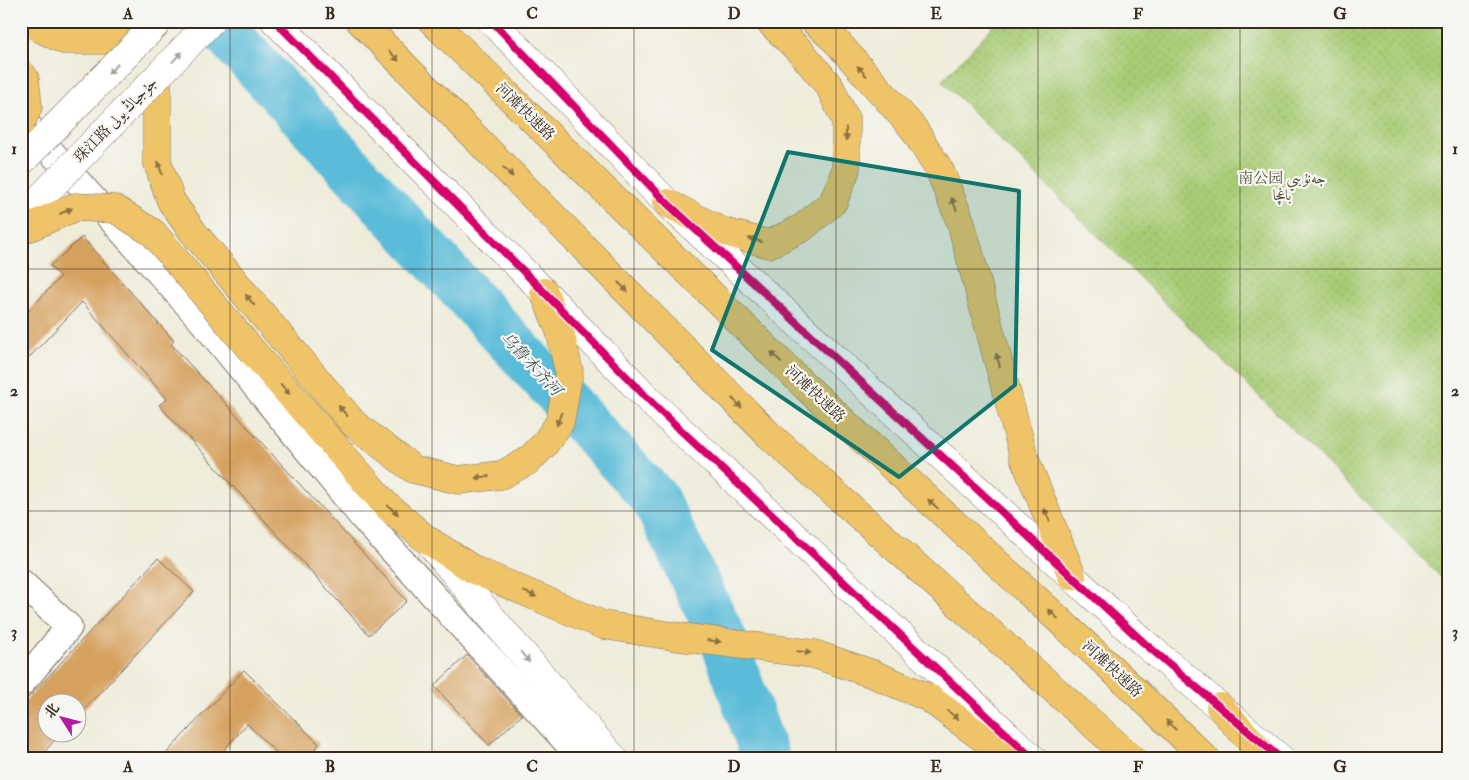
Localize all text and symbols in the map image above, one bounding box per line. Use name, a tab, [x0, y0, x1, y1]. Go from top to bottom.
text: A	[122, 4, 134, 24]
text: B	[325, 4, 335, 24]
text: C	[526, 4, 538, 24]
text: D	[727, 4, 741, 24]
text: E	[930, 4, 942, 24]
text: F	[1133, 4, 1143, 24]
text: G	[1333, 4, 1347, 24]
one-way arrow	[388, 50, 400, 62]
one-way arrow	[171, 51, 183, 63]
one-way arrow	[107, 63, 119, 75]
one-way arrow	[857, 65, 868, 78]
street label: 珠江路 جۇجياڭ يولى	[70, 73, 162, 167]
street label: 河滩快速路	[491, 79, 559, 145]
one-way arrow	[842, 127, 850, 143]
text: 1	[11, 139, 17, 159]
text: 1	[1452, 139, 1458, 159]
one-way arrow	[155, 160, 163, 175]
one-way arrow	[502, 166, 514, 178]
park label: 南公园 جەنۇبىي باغچا	[1238, 169, 1326, 205]
one-way arrow	[949, 197, 957, 211]
one-way arrow	[59, 207, 73, 215]
one-way arrow	[747, 236, 762, 244]
one-way arrow	[617, 281, 629, 293]
one-way arrow	[245, 294, 256, 307]
water label: 乌鲁木齐河	[496, 328, 568, 402]
one-way arrow	[770, 351, 782, 363]
one-way arrow	[994, 352, 1002, 368]
street label: 河滩快速路	[781, 361, 849, 427]
text: 2	[10, 381, 18, 401]
text: 2	[1451, 381, 1459, 401]
one-way arrow	[280, 382, 291, 395]
one-way arrow	[731, 396, 743, 408]
one-way arrow	[337, 405, 348, 418]
one-way arrow	[555, 412, 563, 427]
one-way arrow	[474, 473, 490, 481]
one-way arrow	[928, 498, 940, 510]
one-way arrow	[386, 505, 399, 516]
one-way arrow	[1043, 507, 1051, 522]
one-way arrow	[523, 591, 538, 599]
one-way arrow	[1047, 608, 1059, 620]
text: 3	[11, 622, 17, 642]
text: 3	[1452, 622, 1458, 642]
street label: 河滩快速路	[1078, 636, 1146, 702]
one-way arrow	[706, 637, 722, 645]
one-way arrow	[797, 649, 813, 657]
one-way arrow	[520, 650, 531, 663]
north arrow	[38, 692, 88, 742]
text: 北	[41, 700, 63, 721]
one-way arrow	[946, 710, 959, 721]
one-way arrow	[1165, 719, 1177, 731]
text: A	[122, 757, 134, 777]
text: B	[325, 757, 335, 777]
text: C	[526, 757, 538, 777]
text: D	[727, 757, 741, 777]
text: E	[930, 757, 942, 777]
text: F	[1133, 757, 1143, 777]
text: G	[1333, 757, 1347, 777]

